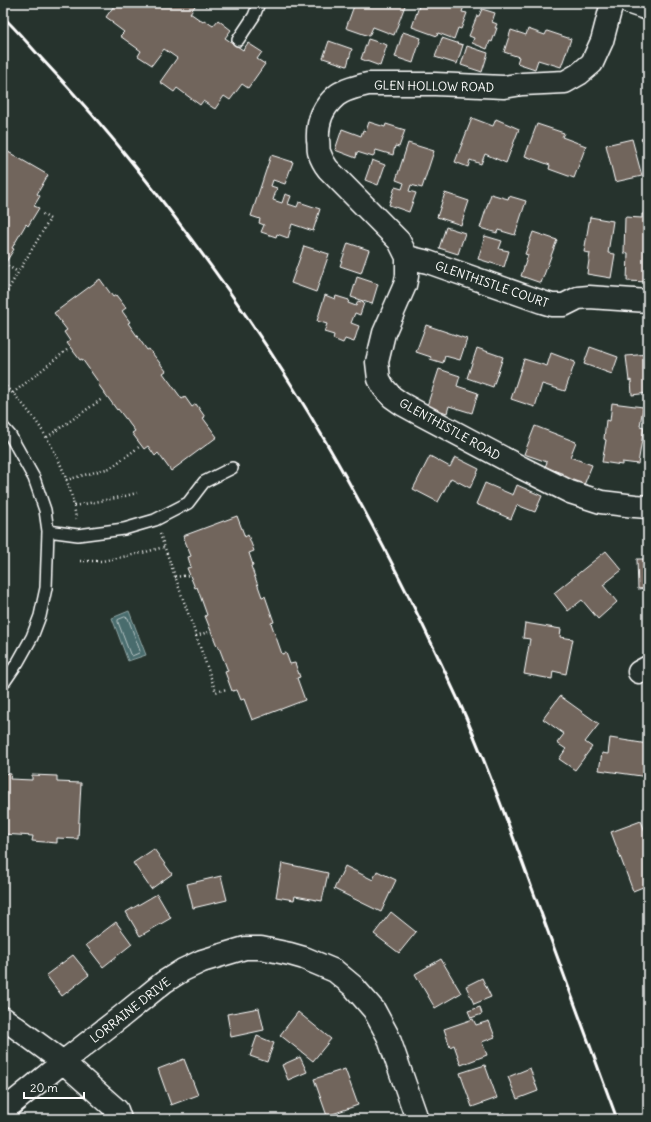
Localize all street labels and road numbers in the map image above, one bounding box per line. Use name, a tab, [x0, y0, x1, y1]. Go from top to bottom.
street label: GLEN HOLLOW ROAD	[374, 77, 494, 95]
street label: GLENTHISTLE COURT	[433, 258, 551, 310]
street label: GLENTHISTLE ROAD	[397, 395, 503, 463]
street label: LORRAINE DRIVE	[87, 974, 173, 1046]

